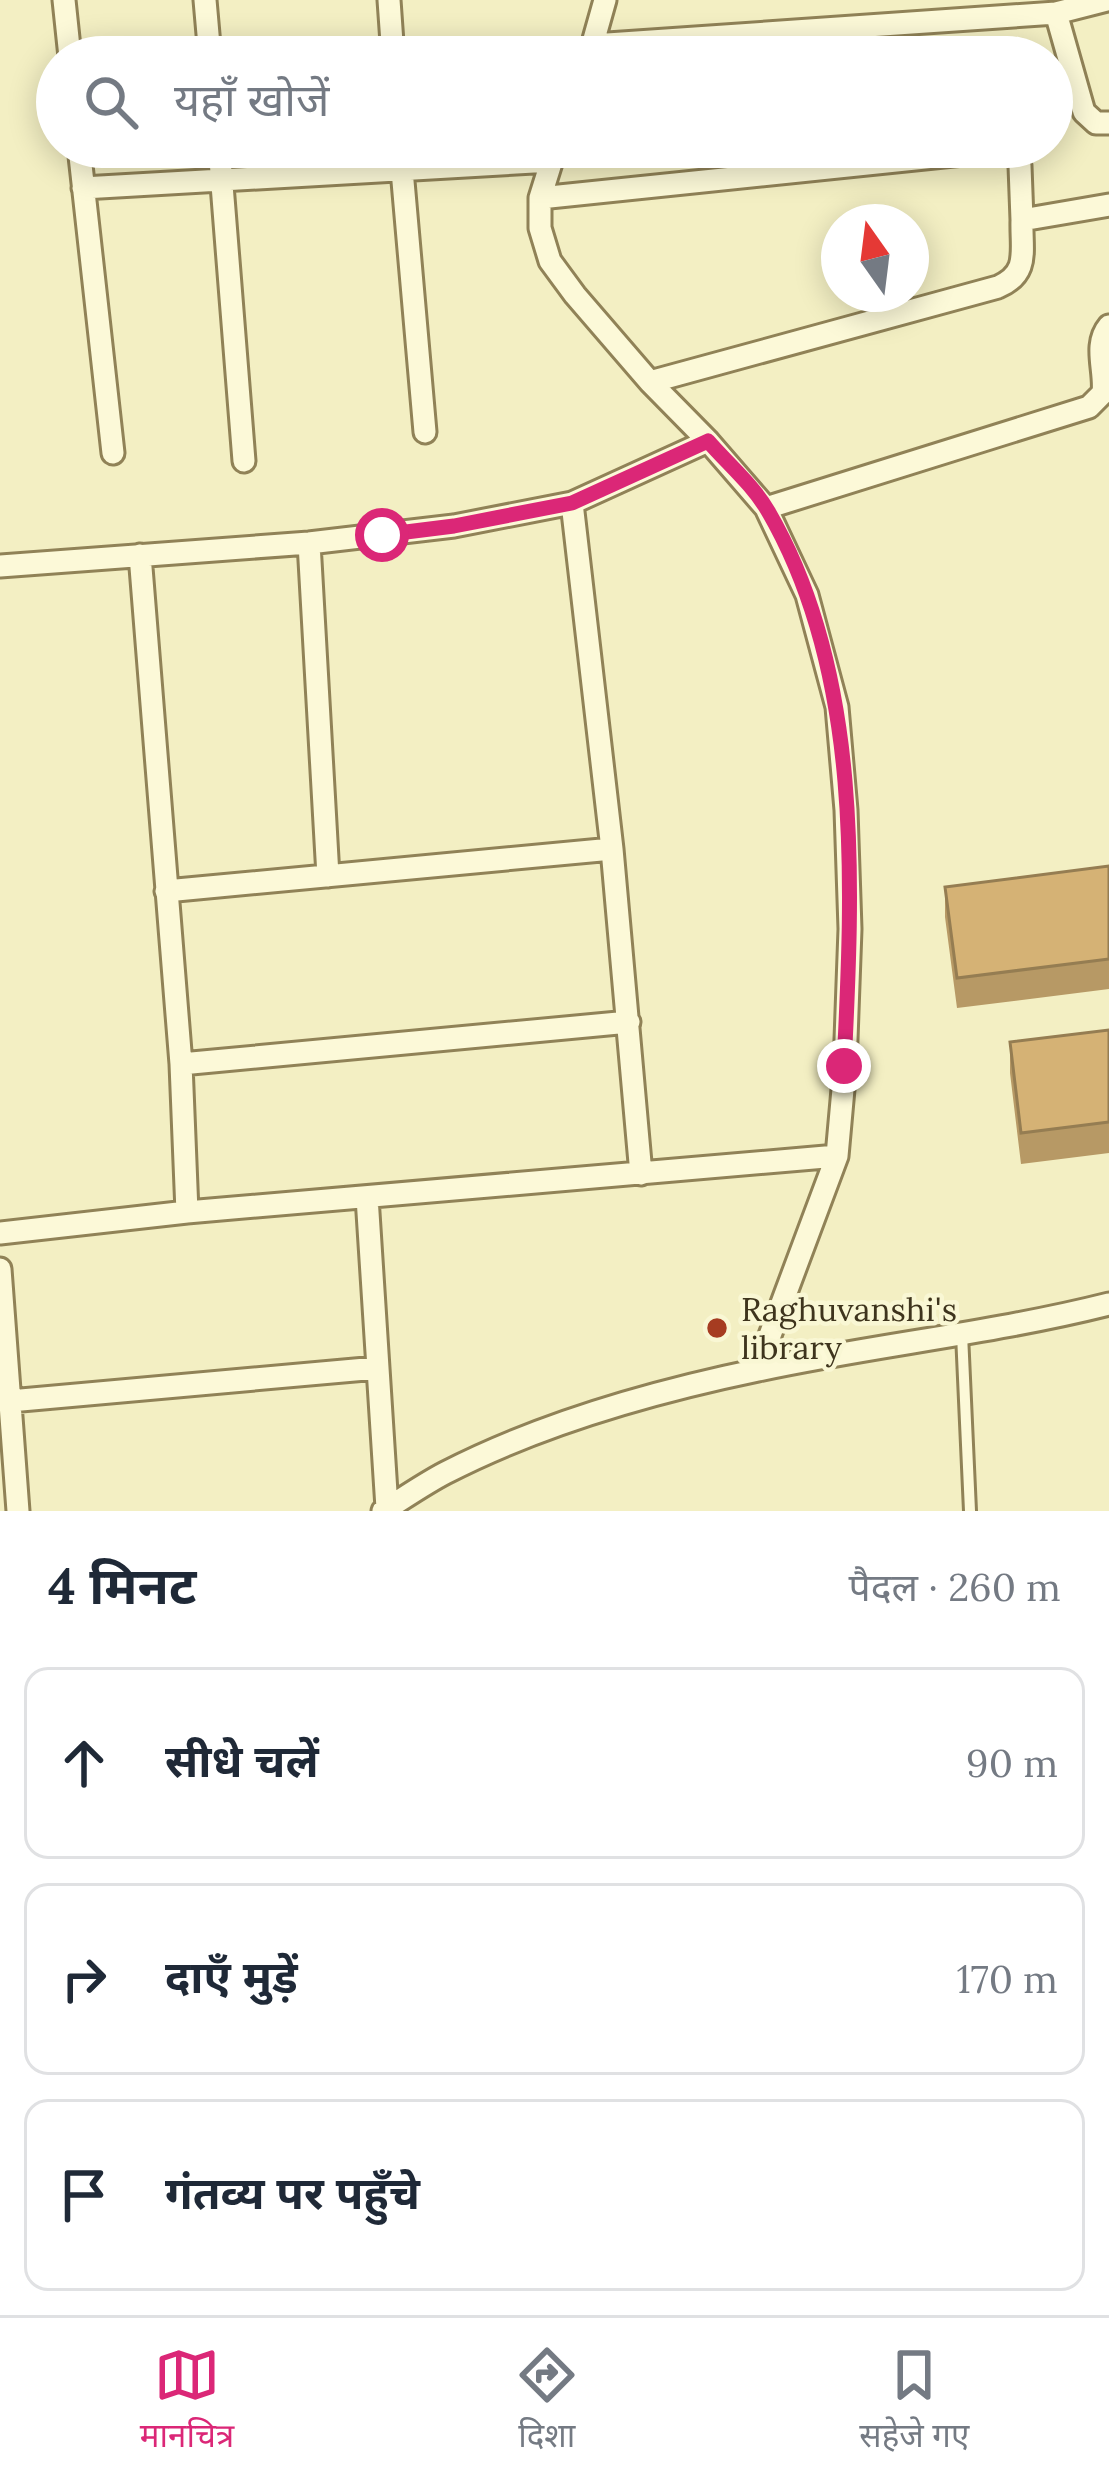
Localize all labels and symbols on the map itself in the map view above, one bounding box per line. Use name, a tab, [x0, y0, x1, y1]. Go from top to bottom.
north arrow	[821, 204, 929, 312]
route start	[355, 508, 409, 562]
route end	[817, 1039, 871, 1093]
place label: Raghuvanshi's library	[741, 1288, 957, 1368]
marker: Raghuvanshi's library	[704, 1315, 730, 1341]

